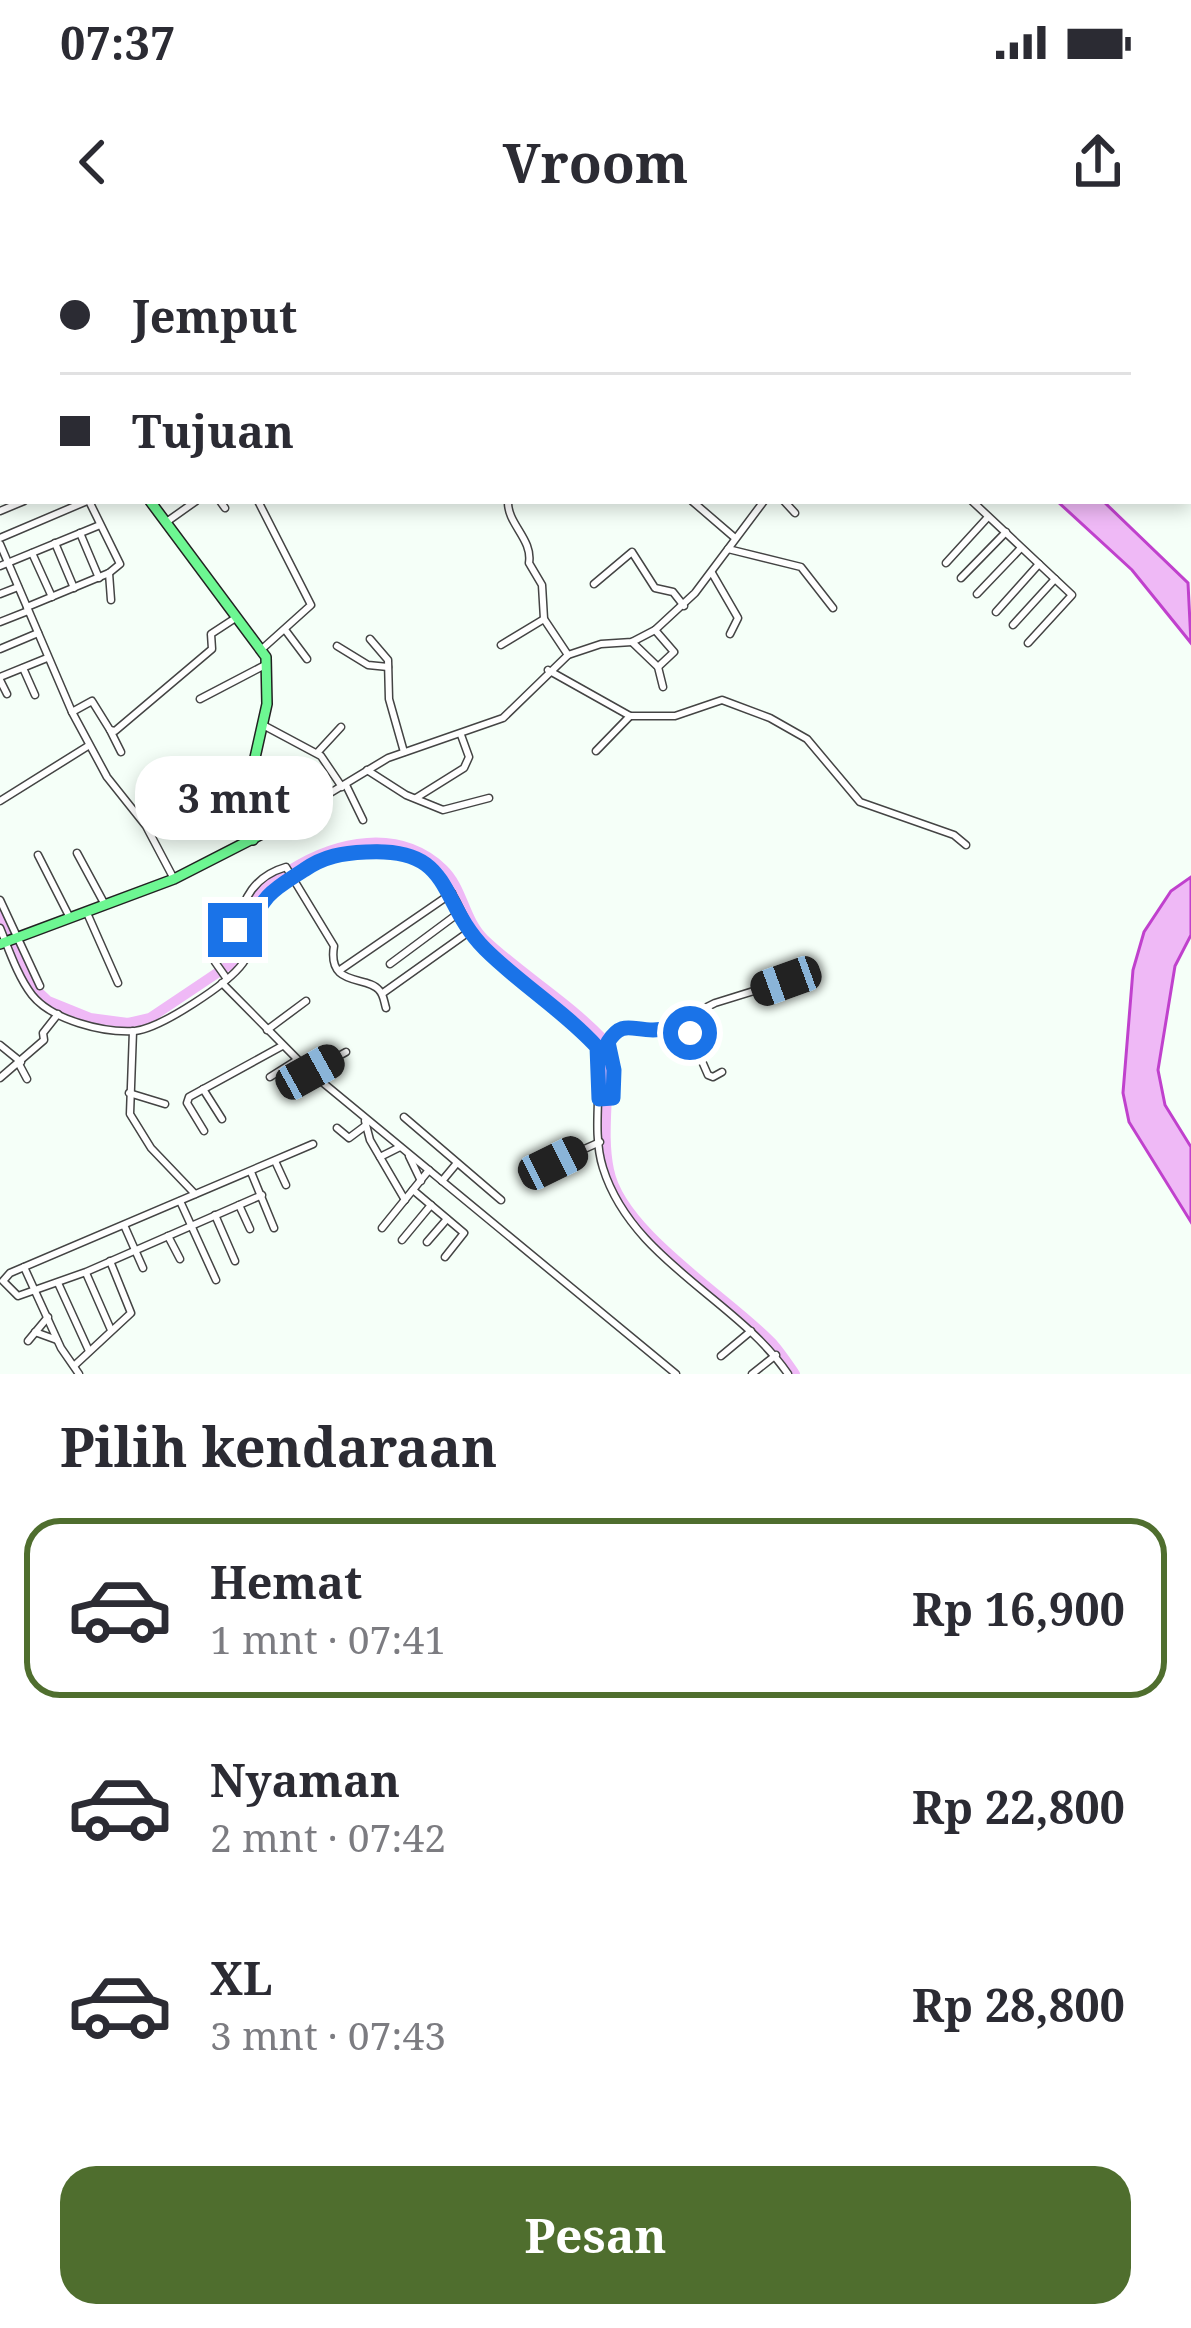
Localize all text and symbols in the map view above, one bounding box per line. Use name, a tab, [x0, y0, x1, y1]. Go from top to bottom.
text: 07:37	[60, 12, 175, 73]
text: Vroom	[503, 125, 688, 199]
icon: back	[60, 129, 126, 195]
icon: share	[1065, 129, 1131, 195]
text: Jemput	[132, 285, 297, 346]
text: Tujuan	[132, 400, 294, 461]
callout: 3 mnt	[136, 756, 334, 840]
text: 3 mnt	[178, 771, 290, 824]
route end	[208, 903, 262, 957]
car	[746, 952, 826, 1010]
route start	[663, 1006, 717, 1060]
car	[270, 1039, 350, 1105]
car	[513, 1131, 593, 1195]
text: Pilih kendaraan	[60, 1409, 497, 1483]
text: Hemat	[210, 1551, 362, 1612]
icon: car	[66, 1554, 174, 1662]
text: Rp 16,900	[912, 1578, 1125, 1639]
text: 1 mnt · 07:41	[210, 1612, 446, 1665]
text: Nyaman	[210, 1749, 400, 1810]
icon: car	[66, 1752, 174, 1860]
text: Rp 22,800	[912, 1776, 1125, 1837]
text: 2 mnt · 07:42	[210, 1810, 446, 1863]
text: XL	[210, 1947, 272, 2008]
icon: car	[66, 1950, 174, 2058]
text: Rp 28,800	[912, 1974, 1125, 2035]
text: 3 mnt · 07:43	[210, 2008, 446, 2061]
button: Pesan	[60, 2166, 1131, 2304]

